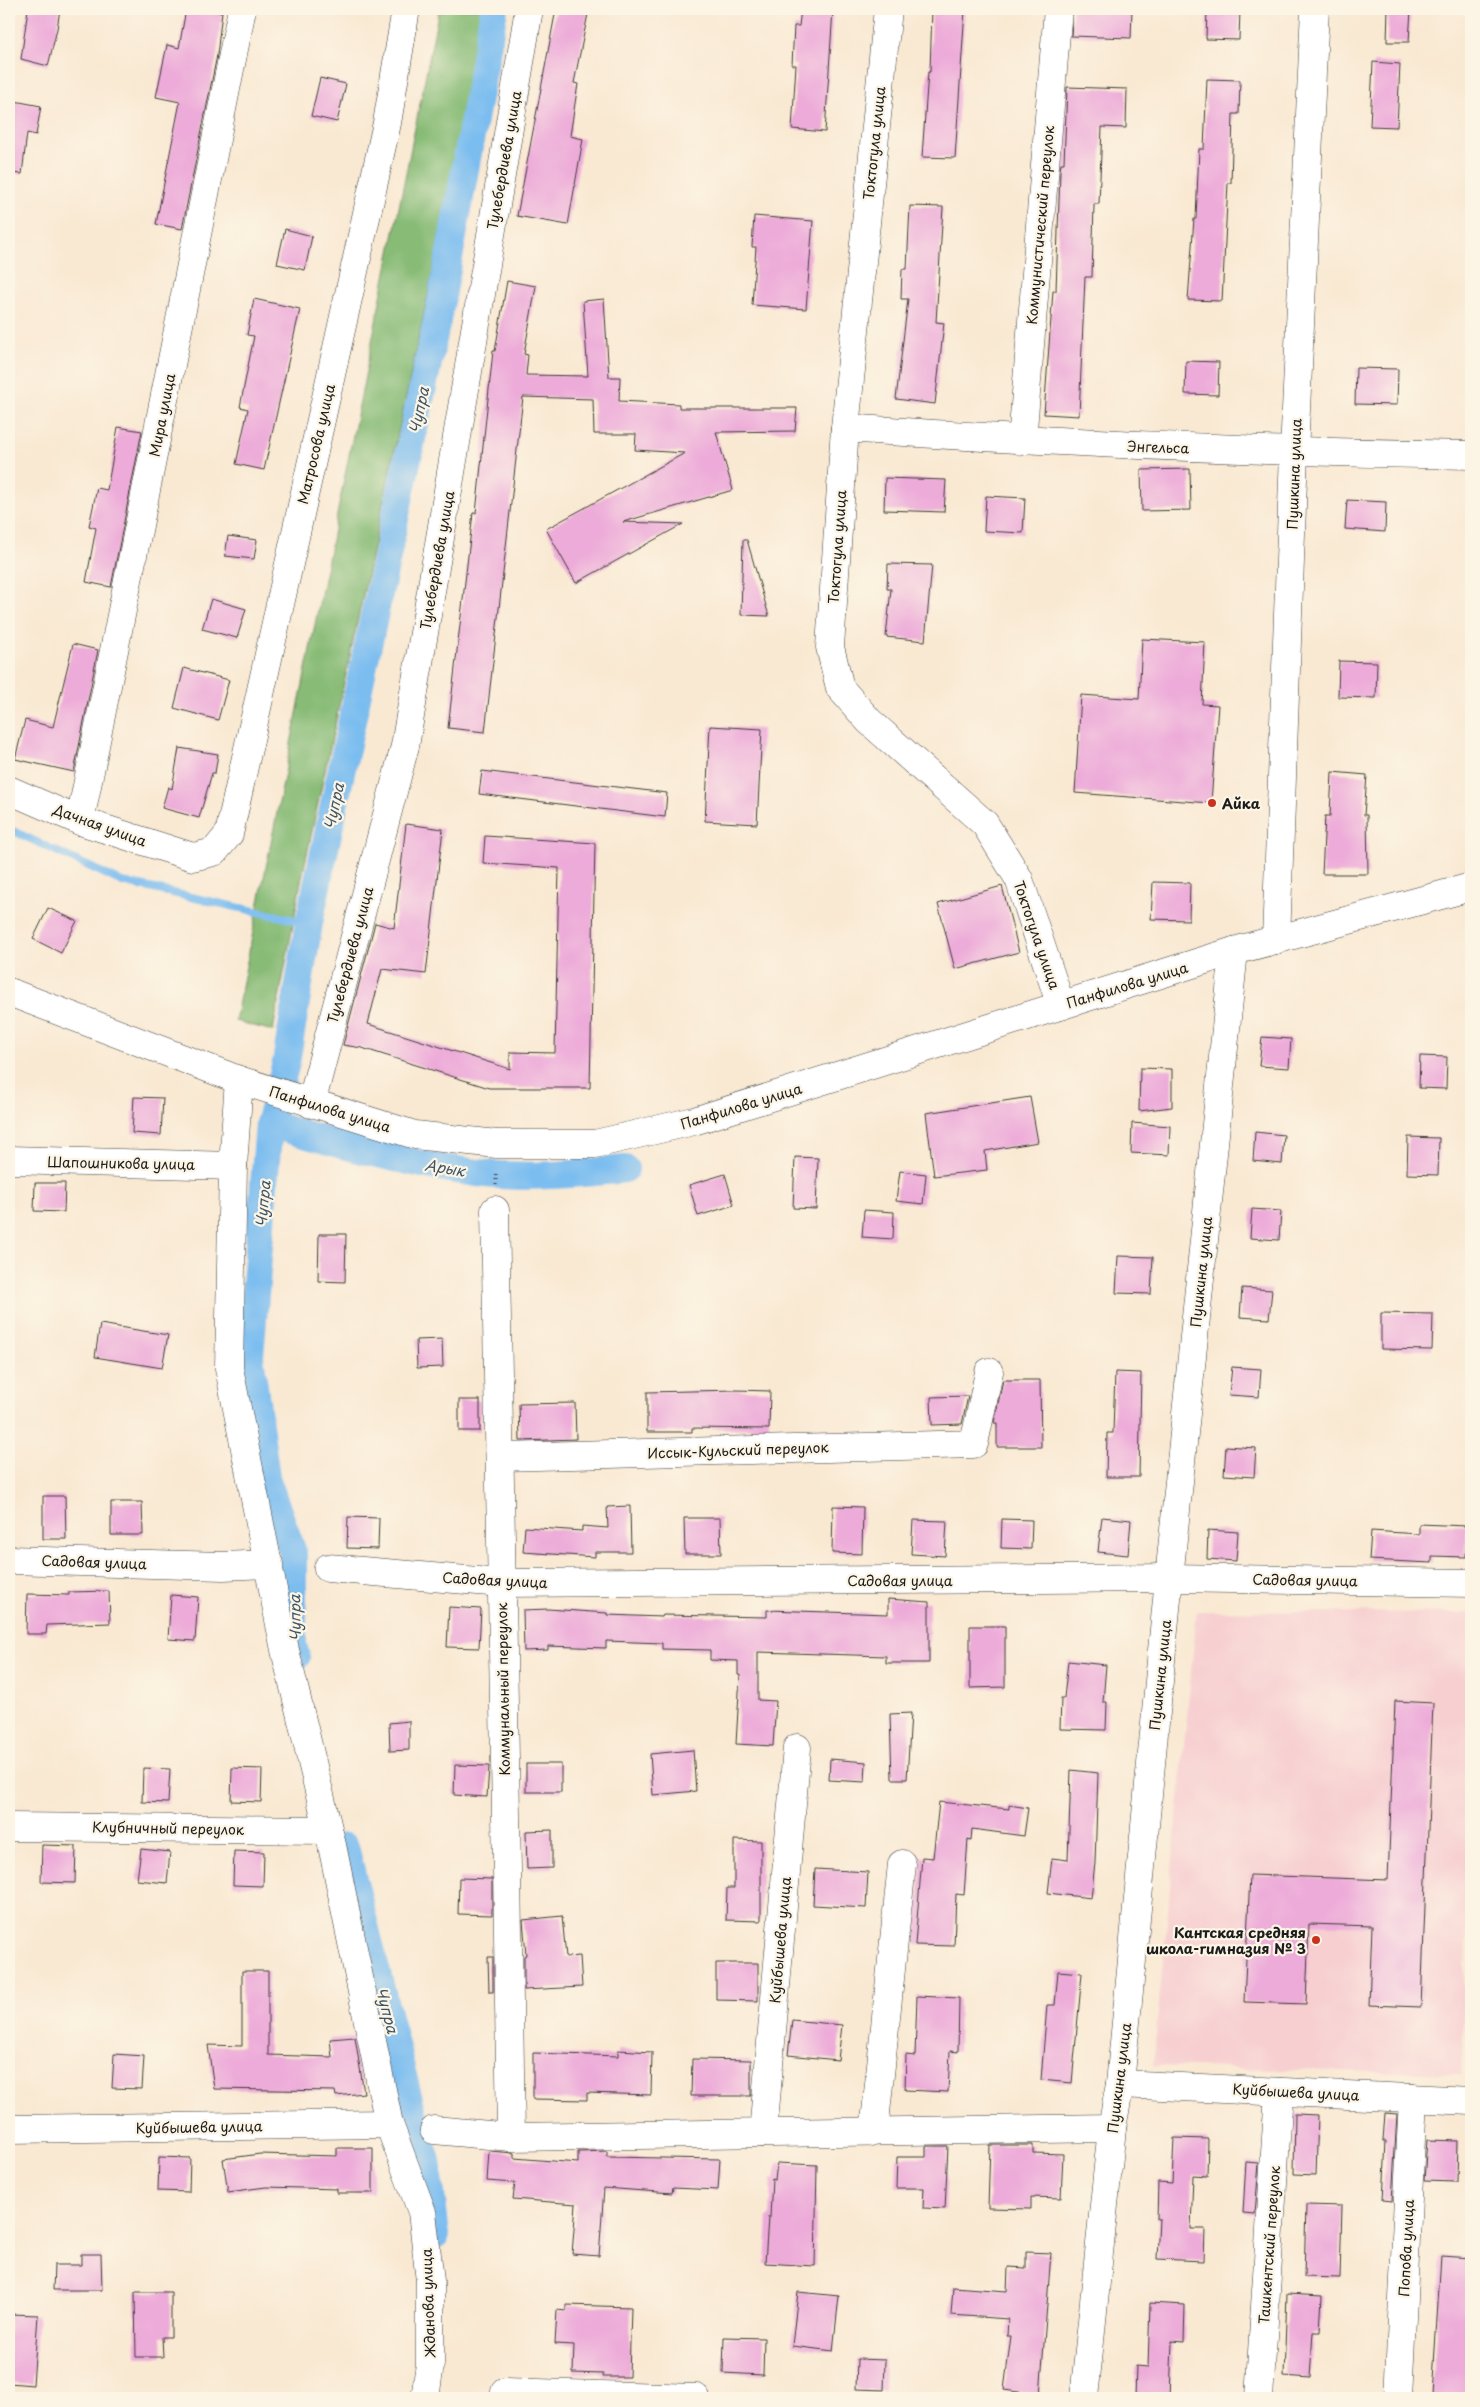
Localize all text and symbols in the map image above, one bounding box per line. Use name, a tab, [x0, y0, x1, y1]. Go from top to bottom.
street label: Токтогула улица	[858, 85, 890, 201]
street label: Тулебердиева улица	[481, 89, 527, 231]
street label: Коммунистический переулок	[1021, 124, 1059, 325]
street label: Мира улица	[144, 371, 180, 459]
street label: Матросова улица	[292, 382, 340, 506]
water label: Чупра	[402, 384, 434, 435]
street label: Пушкина улица	[1282, 418, 1306, 530]
street label: Энгельса	[1127, 435, 1190, 459]
street label: Тулебердиева улица	[414, 489, 460, 631]
street label: Токтогула улица	[823, 489, 851, 605]
water label: Чупра	[317, 780, 349, 831]
place label: Айка	[1222, 793, 1261, 814]
marker: Айка	[1206, 797, 1218, 809]
street label: Дачная улица	[50, 798, 150, 852]
street label: Токтогула улица	[1009, 878, 1066, 993]
street label: Тулебердиева улица	[322, 884, 378, 1026]
street label: Панфилова улица	[1064, 956, 1190, 1013]
street label: Панфилова улица	[678, 1077, 804, 1134]
street label: Панфилова улица	[267, 1081, 393, 1138]
street label: Шапошникова улица	[47, 1151, 195, 1175]
water label: Арык	[423, 1153, 468, 1182]
water label: Чупра	[249, 1179, 276, 1228]
street label: Пушкина улица	[1185, 1215, 1217, 1328]
street label: Иссык-Кульский переулок	[647, 1436, 830, 1464]
street label: Садовая улица	[41, 1550, 147, 1574]
street label: Садовая улица	[442, 1567, 548, 1593]
street label: Садовая улица	[1252, 1569, 1358, 1591]
street label: Садовая улица	[847, 1570, 953, 1591]
water label: Чупра	[282, 1594, 306, 1642]
street label: Коммунальный переулок	[491, 1602, 515, 1776]
street label: Пушкина улица	[1144, 1618, 1176, 1731]
street label: Клубничный переулок	[92, 1816, 245, 1840]
street label: Куйбышева улица	[764, 1876, 796, 2004]
place label: Кантская средняя школа-гимназия № 3	[1146, 1922, 1306, 1959]
marker: Кантская средняя школа-гимназия № 3	[1310, 1934, 1322, 1946]
water label: Чупра	[371, 1984, 405, 2036]
street label: Пушкина улица	[1102, 2021, 1136, 2134]
street label: Куйбышева улица	[1232, 2078, 1360, 2106]
street label: Куйбышева улица	[135, 2115, 263, 2139]
street label: Ташкентский переулок	[1253, 2164, 1285, 2325]
street label: Попова улица	[1393, 2199, 1419, 2297]
street label: Жданова улица	[416, 2248, 440, 2358]

